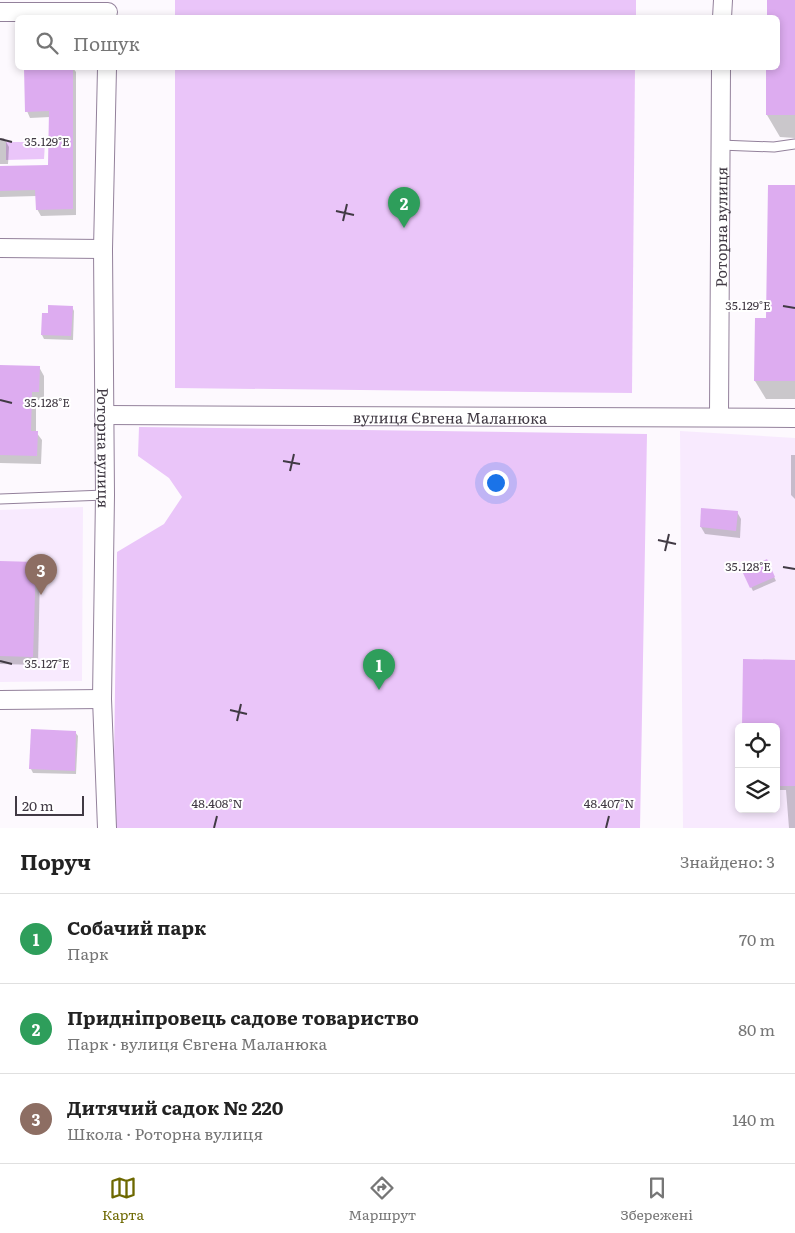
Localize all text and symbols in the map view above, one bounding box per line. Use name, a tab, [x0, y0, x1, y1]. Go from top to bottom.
search box	[15, 15, 780, 70]
icon: search	[33, 29, 61, 57]
text: Пошук	[73, 29, 140, 57]
text: 35.129°E	[24, 132, 70, 150]
street label: Роторна вулиця	[708, 167, 732, 287]
pin: 2	[388, 187, 420, 228]
text: 35.129°E	[725, 296, 771, 314]
street label: Роторна вулиця	[93, 387, 117, 508]
text: 35.128°E	[24, 393, 70, 411]
street label: вулиця Євгена Маланюка	[353, 405, 548, 428]
your location	[483, 470, 509, 496]
pin: 3	[25, 554, 57, 595]
text: 35.128°E	[725, 557, 771, 575]
pin: 1	[363, 649, 395, 690]
text: 35.127°E	[24, 654, 70, 672]
map controls	[735, 723, 780, 813]
button: locate	[735, 723, 780, 768]
button: layers	[735, 768, 780, 813]
scale bar	[15, 793, 84, 816]
text: 48.408°N	[192, 794, 242, 812]
text: 48.407°N	[584, 794, 634, 812]
text: 20 m	[22, 795, 54, 815]
text: Поруч	[20, 845, 91, 876]
text: Знайдено: 3	[680, 849, 775, 873]
text: Собачий парк	[67, 913, 206, 941]
text: 1	[33, 927, 39, 951]
text: 70 m	[739, 927, 775, 951]
text: Парк	[67, 941, 108, 965]
text: Придніпровець садове товариство	[67, 1003, 419, 1031]
text: 2	[32, 1017, 40, 1041]
text: 80 m	[738, 1017, 775, 1041]
text: Парк · вулиця Євгена Маланюка	[67, 1031, 327, 1055]
text: Дитячий садок № 220	[67, 1093, 284, 1121]
text: 3	[32, 1107, 40, 1131]
text: 140 m	[732, 1107, 775, 1131]
text: Школа · Роторна вулиця	[67, 1121, 263, 1145]
tab: Карта	[102, 1174, 144, 1224]
tab: Маршрут	[348, 1174, 416, 1224]
tab: Збережені	[620, 1174, 693, 1224]

